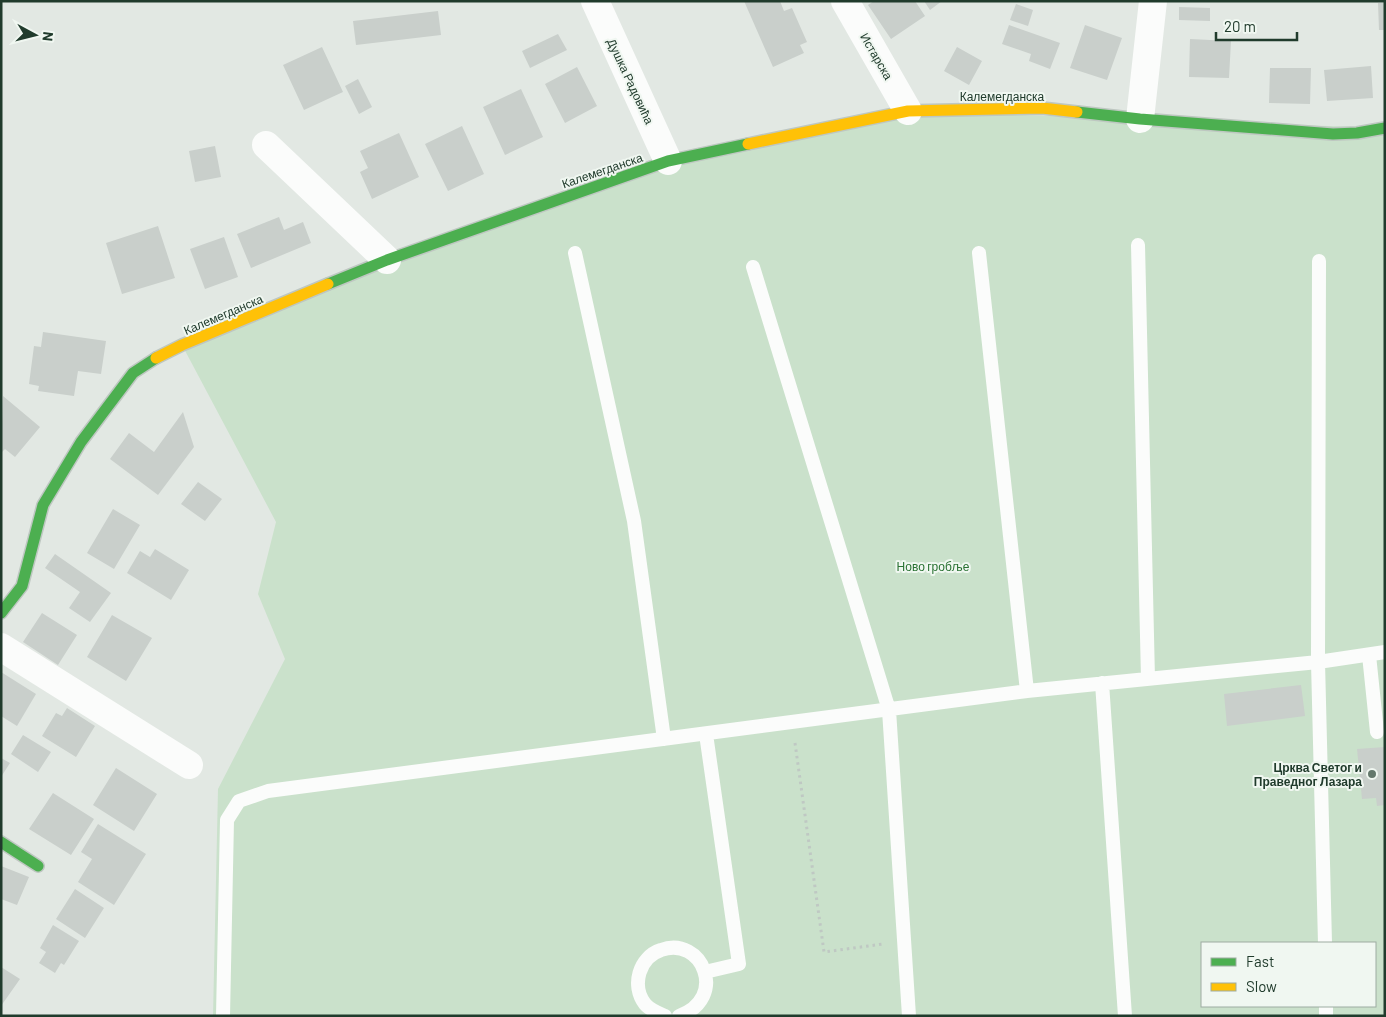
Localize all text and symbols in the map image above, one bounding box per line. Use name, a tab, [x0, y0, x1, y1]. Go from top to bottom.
north arrow	[10, 10, 60, 60]
scale bar	[1216, 10, 1297, 42]
text: 20 m	[1224, 17, 1256, 35]
street label: Истарска	[857, 30, 896, 83]
text: N	[39, 31, 57, 42]
street label: Душка Радовића	[604, 36, 657, 127]
street label: Калемегданска	[960, 89, 1045, 104]
street label: Калемегданска	[560, 150, 645, 191]
street label: Калемегданска	[181, 291, 265, 338]
park label: Ново гробље	[897, 559, 970, 574]
place label: Црква Светог и Праведног Лазара	[1254, 760, 1362, 789]
marker: Црква Светог и Праведног Лазара	[1366, 768, 1378, 780]
legend	[1201, 942, 1376, 1007]
text: Fast	[1246, 952, 1274, 970]
text: Slow	[1246, 977, 1277, 995]

